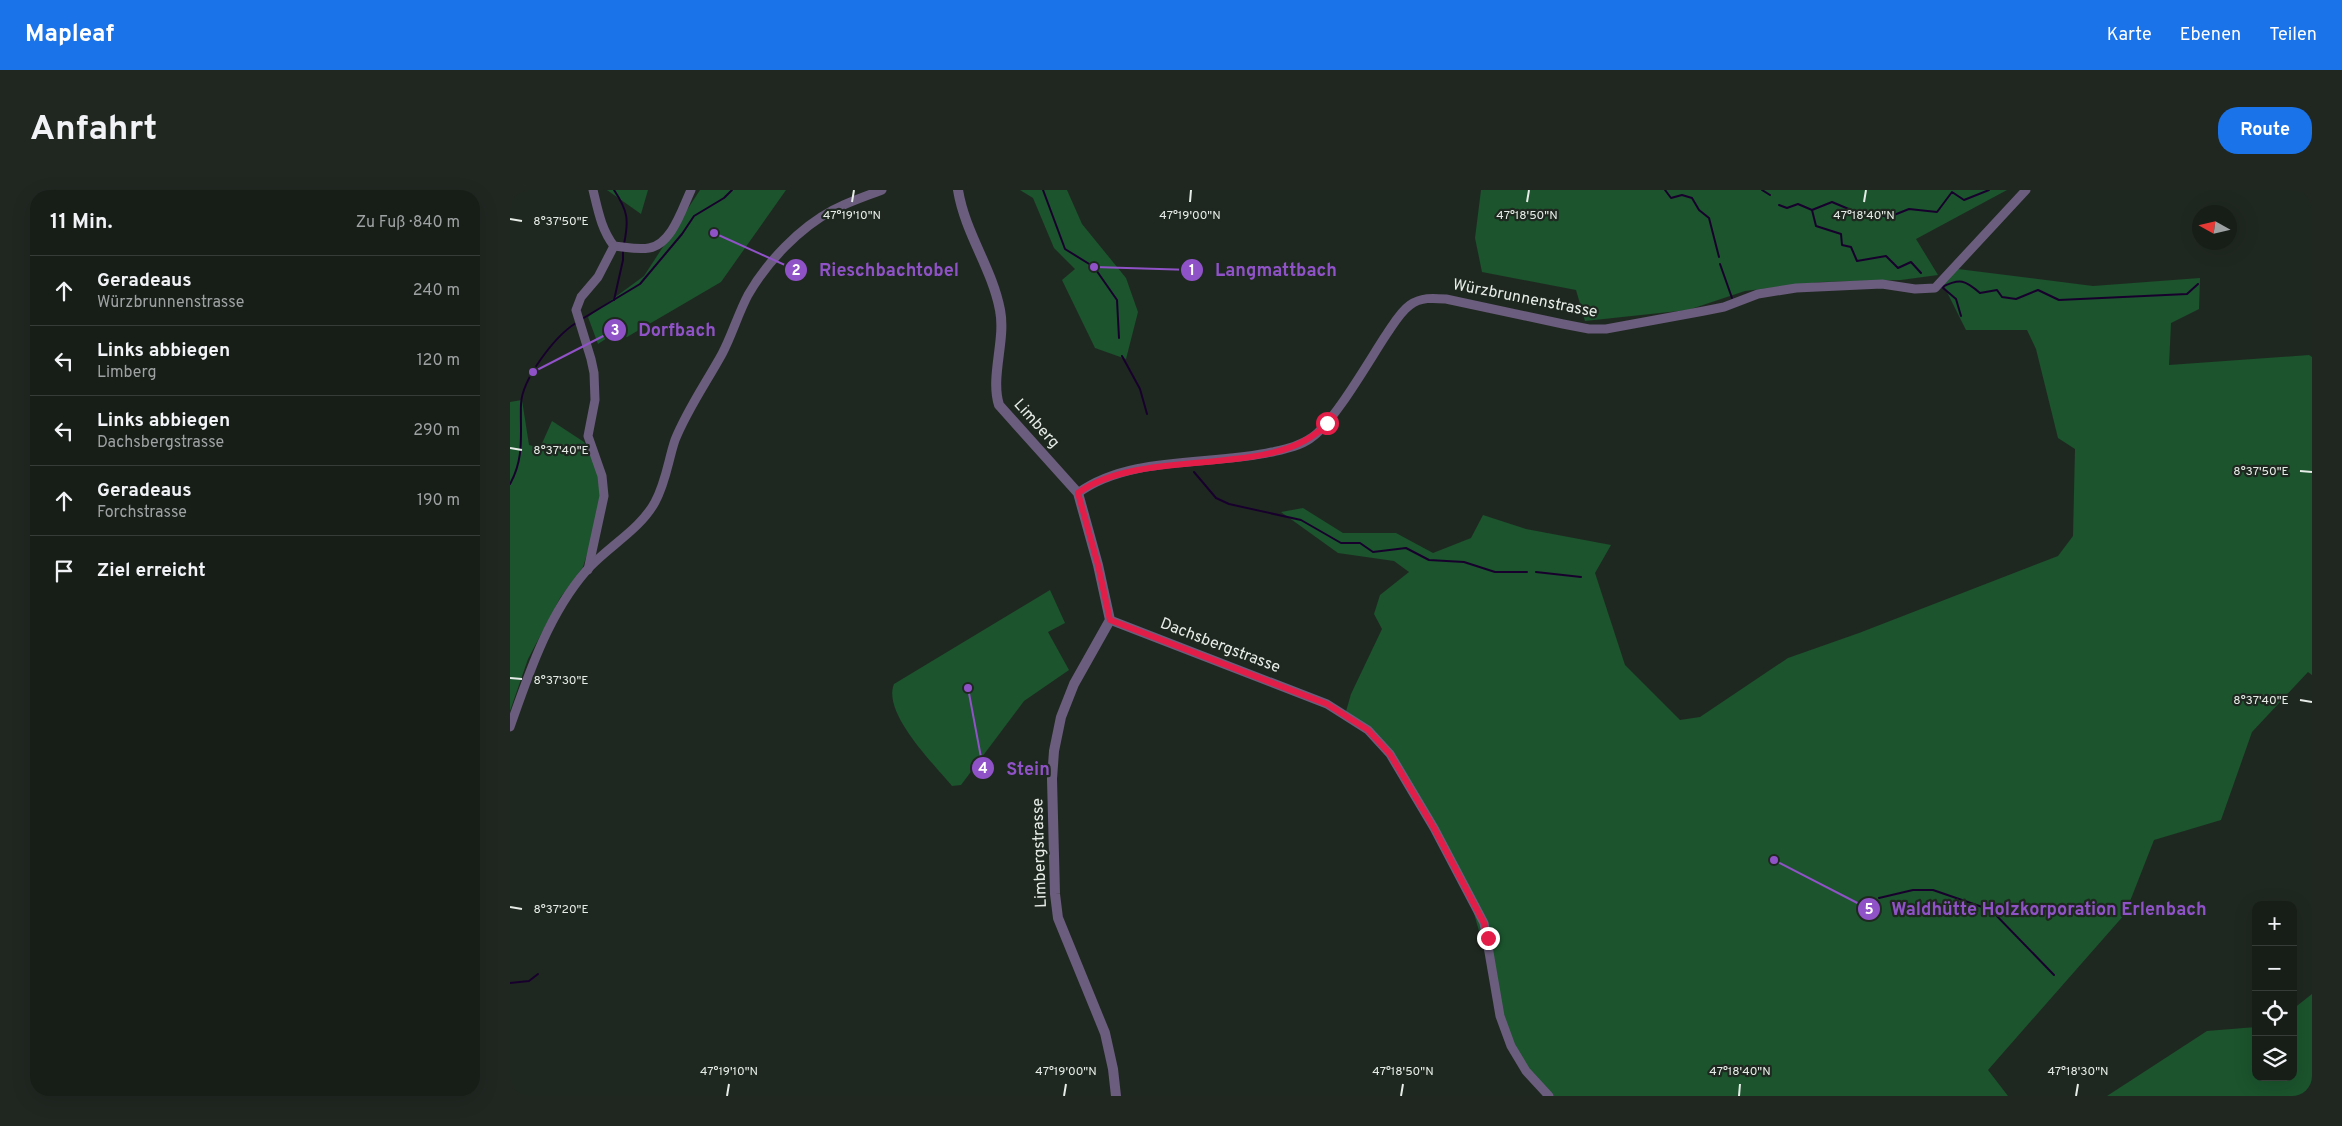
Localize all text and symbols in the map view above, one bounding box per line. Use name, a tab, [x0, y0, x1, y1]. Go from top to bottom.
text: Mapleaf	[25, 20, 114, 50]
text: Karte	[2107, 24, 2152, 47]
text: Ebenen	[2180, 24, 2241, 47]
text: Teilen	[2269, 24, 2317, 47]
button: Route	[2218, 107, 2312, 154]
text: Anfahrt	[30, 108, 157, 152]
north arrow	[2192, 205, 2237, 250]
text: 47°19'10"N	[823, 208, 881, 224]
text: 47°19'00"N	[1159, 208, 1221, 224]
text: 47°18'50"N	[1496, 208, 1558, 224]
text: 47°18'40"N	[1833, 208, 1895, 224]
text: 11 Min.	[50, 209, 113, 236]
text: Zu Fuß · 840 m	[356, 213, 460, 233]
text: 8°37'50"E	[533, 214, 589, 230]
callout: Langmattbach	[1180, 253, 1347, 286]
callout: Rieschbachtobel	[783, 254, 969, 287]
text: Rieschbachtobel	[819, 260, 959, 283]
text: Langmattbach	[1215, 260, 1337, 283]
text: 2	[791, 262, 801, 281]
text: 1	[1189, 262, 1195, 281]
text: Geradeaus	[97, 269, 192, 293]
street label: Würzbrunnenstrasse	[1451, 275, 1599, 323]
icon: ahead	[50, 277, 78, 305]
text: 240 m	[413, 281, 460, 301]
text: Würzbrunnenstrasse	[97, 293, 244, 313]
callout: Dorfbach	[603, 313, 726, 346]
text: Dorfbach	[638, 320, 716, 343]
text: 3	[611, 322, 620, 341]
text: Links abbiegen	[97, 339, 230, 363]
icon: left	[50, 347, 78, 375]
text: 120 m	[417, 351, 460, 371]
text: Limberg	[97, 363, 156, 383]
street label: Limberg	[1009, 395, 1063, 453]
text: Links abbiegen	[97, 409, 230, 433]
route start	[1316, 412, 1339, 435]
icon: left	[50, 417, 78, 445]
text: 290 m	[413, 421, 460, 441]
text: Dachsbergstrasse	[97, 433, 224, 453]
text: 8°37'40"E	[533, 443, 589, 459]
text: 8°37'50"E	[2233, 464, 2289, 480]
text: Geradeaus	[97, 479, 192, 503]
icon: ahead	[50, 487, 78, 515]
text: 190 m	[417, 491, 460, 511]
text: Forchstrasse	[97, 503, 187, 523]
icon: arrive	[50, 557, 78, 585]
text: Ziel erreicht	[97, 559, 206, 583]
street label: Dachsbergstrasse	[1157, 614, 1283, 678]
text: 8°37'30"E	[533, 673, 589, 689]
text: 8°37'40"E	[2233, 693, 2289, 709]
callout: Stein	[971, 752, 1059, 785]
text: Stein	[1006, 759, 1050, 782]
text: 4	[978, 760, 988, 779]
street label: Limbergstrasse	[1028, 798, 1052, 908]
callout: Waldhütte Holzkorporation Erlenbach	[1857, 893, 2217, 926]
text: Waldhütte Holzkorporation Erlenbach	[1891, 899, 2207, 922]
text: 5	[1864, 901, 1874, 920]
map controls	[2252, 901, 2297, 1081]
button: +	[2252, 901, 2297, 946]
text: 8°37'20"E	[533, 902, 589, 918]
route end	[1477, 927, 1500, 950]
button: −	[2252, 946, 2297, 991]
button: locate	[2252, 991, 2297, 1036]
button: layers	[2252, 1036, 2297, 1081]
text: 47°19'10"N	[700, 1064, 758, 1080]
text: 47°19'00"N	[1035, 1064, 1097, 1080]
text: 47°18'50"N	[1372, 1064, 1434, 1080]
text: 47°18'40"N	[1709, 1064, 1771, 1080]
text: 47°18'30"N	[2047, 1064, 2109, 1080]

